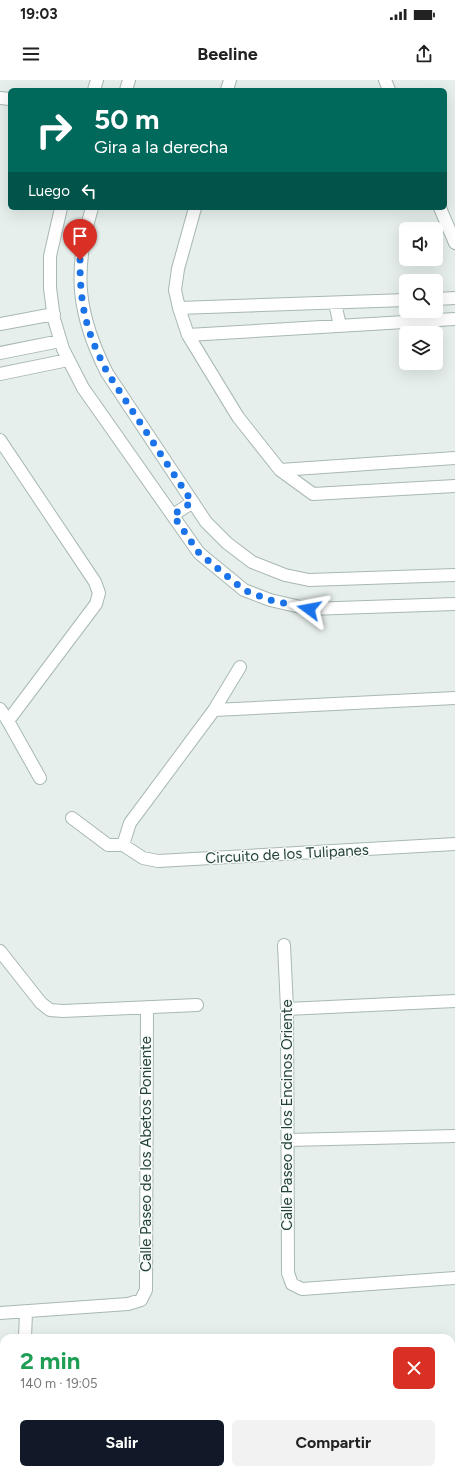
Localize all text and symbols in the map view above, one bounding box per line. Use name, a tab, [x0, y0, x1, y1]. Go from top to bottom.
text: 19:03	[20, 5, 58, 23]
icon: menu	[20, 43, 42, 65]
text: Beeline	[197, 43, 258, 65]
icon: share	[413, 43, 435, 65]
text: 50 m	[94, 102, 160, 136]
icon: right	[28, 104, 80, 156]
text: Gira a la derecha	[94, 136, 228, 158]
icon: left	[78, 180, 100, 202]
text: Luego	[28, 182, 70, 200]
pin	[63, 219, 97, 260]
map controls	[399, 222, 443, 370]
button: sound	[399, 222, 443, 266]
icon: arrive	[69, 225, 91, 247]
button: search	[399, 274, 443, 318]
button: layers	[399, 326, 443, 370]
position arrow	[288, 588, 330, 630]
street label: Circuito de los Tulipanes	[205, 841, 369, 867]
street label: Calle Paseo de los Encinos Oriente	[278, 999, 296, 1231]
street label: Calle Paseo de los Abetos Poniente	[137, 1036, 155, 1272]
text: 2 min	[20, 1346, 80, 1375]
button: close	[393, 1347, 435, 1389]
text: 140 m · 19:05	[20, 1376, 98, 1391]
button: Salir	[20, 1420, 224, 1466]
button: Compartir	[232, 1420, 435, 1466]

